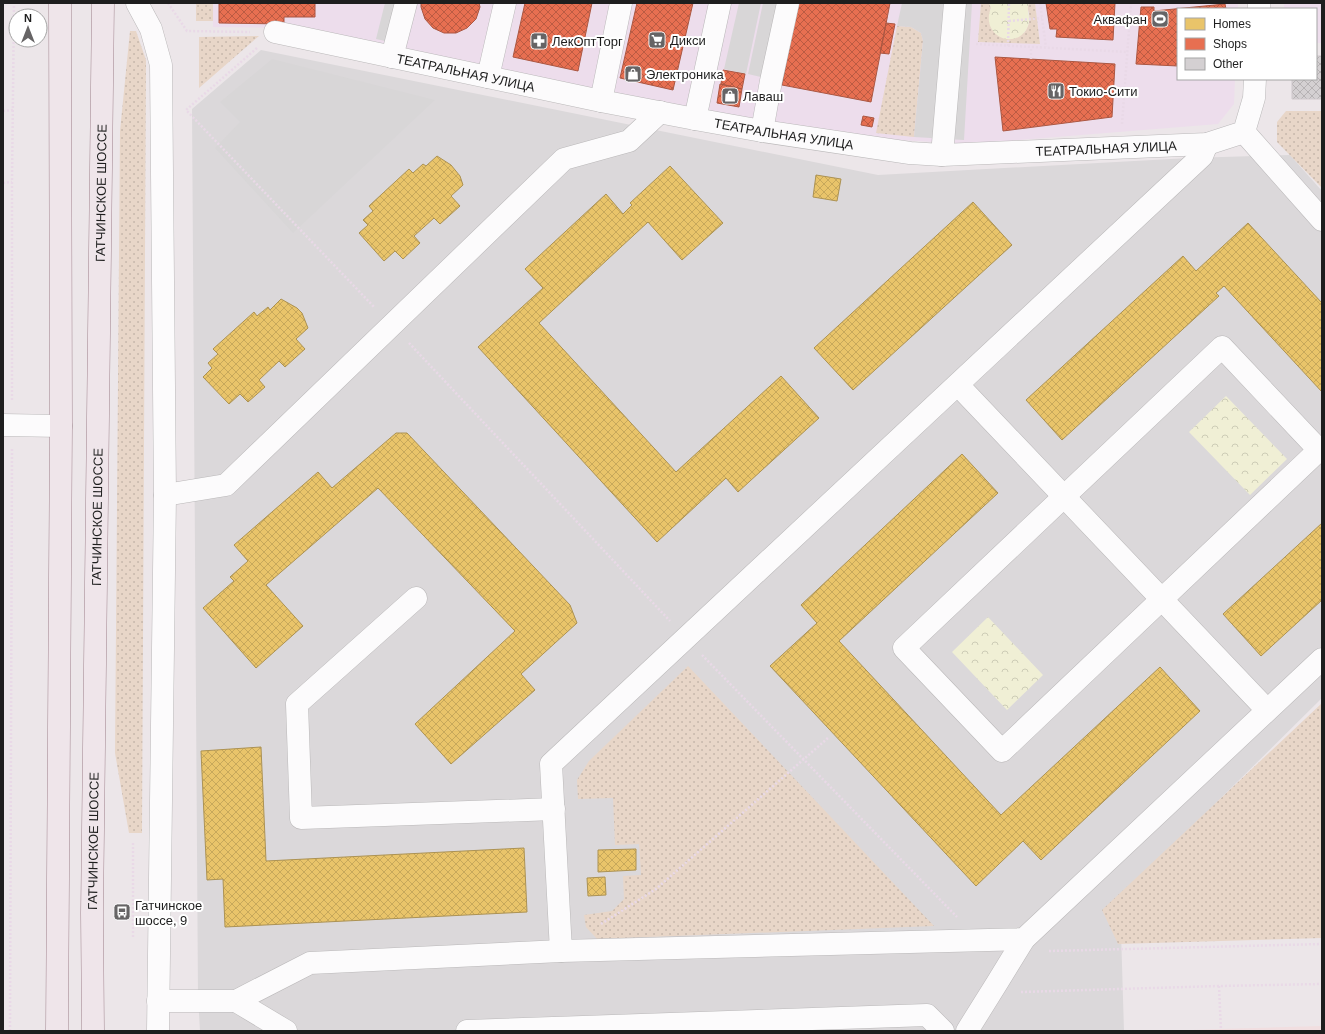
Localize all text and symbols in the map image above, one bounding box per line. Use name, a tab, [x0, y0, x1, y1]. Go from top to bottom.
north arrow	[8, 8, 48, 48]
legend	[1177, 8, 1317, 80]
sports icon: Аквафан	[1150, 9, 1170, 29]
text: N	[24, 12, 32, 24]
place label: Аквафан	[1094, 12, 1147, 27]
text: Homes	[1213, 17, 1251, 31]
supermarket icon: Дикси	[647, 30, 667, 50]
pharmacy icon: ЛекОптТорг	[529, 31, 549, 51]
place label: Дикси	[670, 33, 706, 48]
place label: ЛекОптТорг	[552, 34, 623, 49]
text: Shops	[1213, 37, 1247, 51]
street label: ТЕАТРАЛЬНАЯ УЛИЦА	[395, 50, 537, 94]
text: Other	[1213, 57, 1243, 71]
shop icon: Электроника	[623, 64, 643, 84]
place label: Электроника	[646, 67, 724, 82]
restaurant icon: Токио-Сити	[1046, 81, 1066, 101]
place label: Токио-Сити	[1069, 84, 1138, 99]
shop icon: Лаваш	[720, 86, 740, 106]
place label: Лаваш	[743, 89, 783, 104]
street label: ТЕАТРАЛЬНАЯ УЛИЦА	[713, 115, 855, 152]
street label: ГАТЧИНСКОЕ ШОССЕ	[92, 124, 109, 262]
street label: ТЕАТРАЛЬНАЯ УЛИЦА	[1035, 138, 1177, 159]
street label: ГАТЧИНСКОЕ ШОССЕ	[88, 448, 105, 586]
street label: ГАТЧИНСКОЕ ШОССЕ	[85, 772, 101, 910]
place label: Гатчинское шоссе, 9	[135, 898, 202, 928]
bus stop icon: Гатчинское шоссе, 9	[112, 902, 132, 922]

